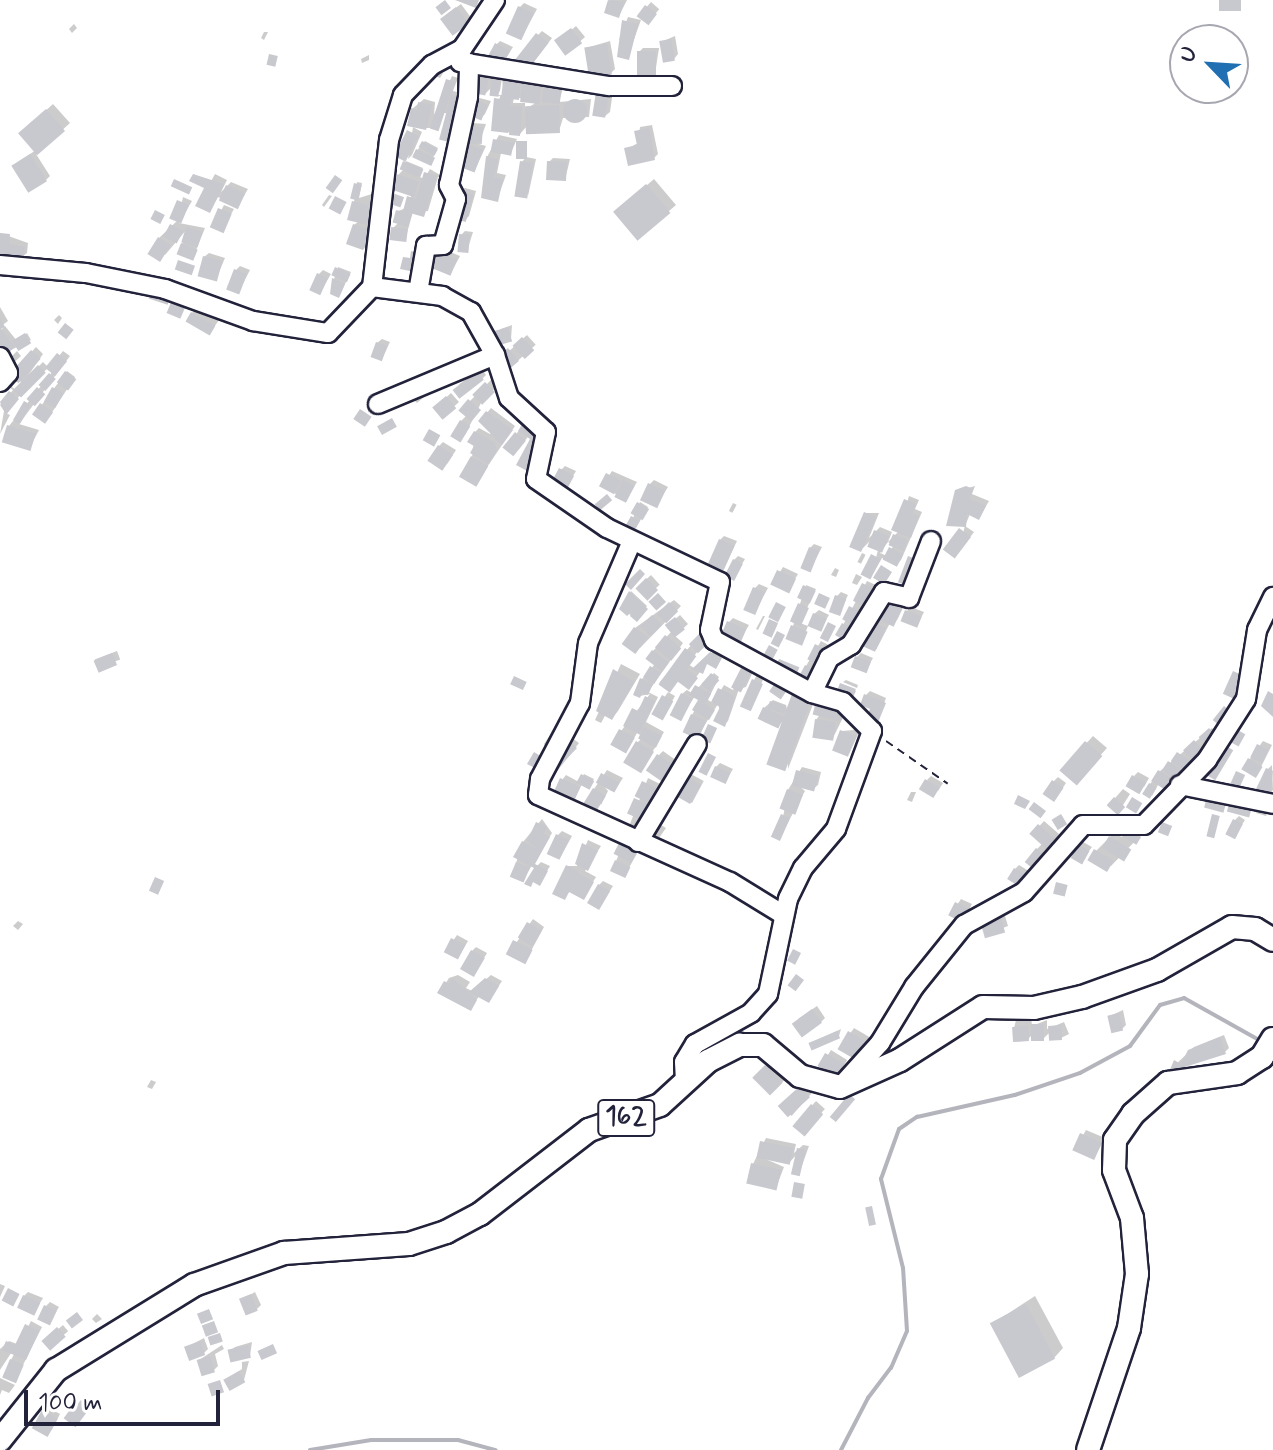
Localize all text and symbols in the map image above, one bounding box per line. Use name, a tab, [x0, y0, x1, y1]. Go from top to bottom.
north arrow	[1169, 24, 1249, 104]
text: U	[1173, 42, 1205, 67]
road number: 162	[596, 1096, 656, 1140]
scale bar	[28, 1374, 224, 1424]
text: 100 m	[38, 1388, 102, 1419]

